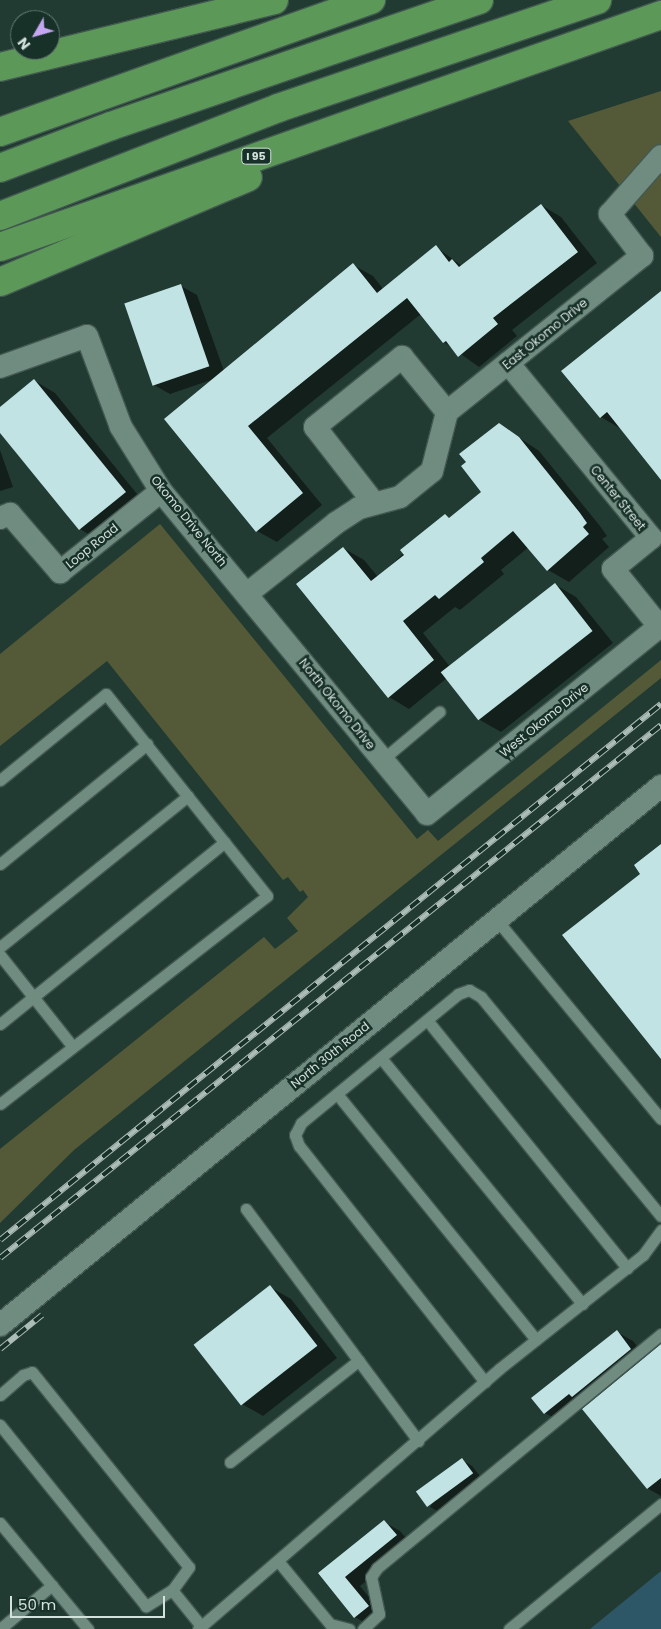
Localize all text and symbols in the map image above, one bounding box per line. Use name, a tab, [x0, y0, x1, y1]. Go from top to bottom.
north arrow	[10, 10, 60, 60]
text: N	[13, 33, 35, 54]
road number: I 95	[241, 148, 271, 164]
street label: East Okomo Drive	[500, 295, 590, 373]
street label: Center Street	[588, 463, 648, 533]
street label: Okomo Drive North	[148, 473, 230, 569]
street label: Loop Road	[63, 521, 121, 571]
street label: North Okomo Drive	[296, 656, 378, 752]
street label: West Okomo Drive	[497, 680, 591, 760]
street label: North 30th Road	[288, 1019, 372, 1091]
scale bar	[12, 1586, 168, 1618]
text: 50 m	[18, 1594, 56, 1615]

